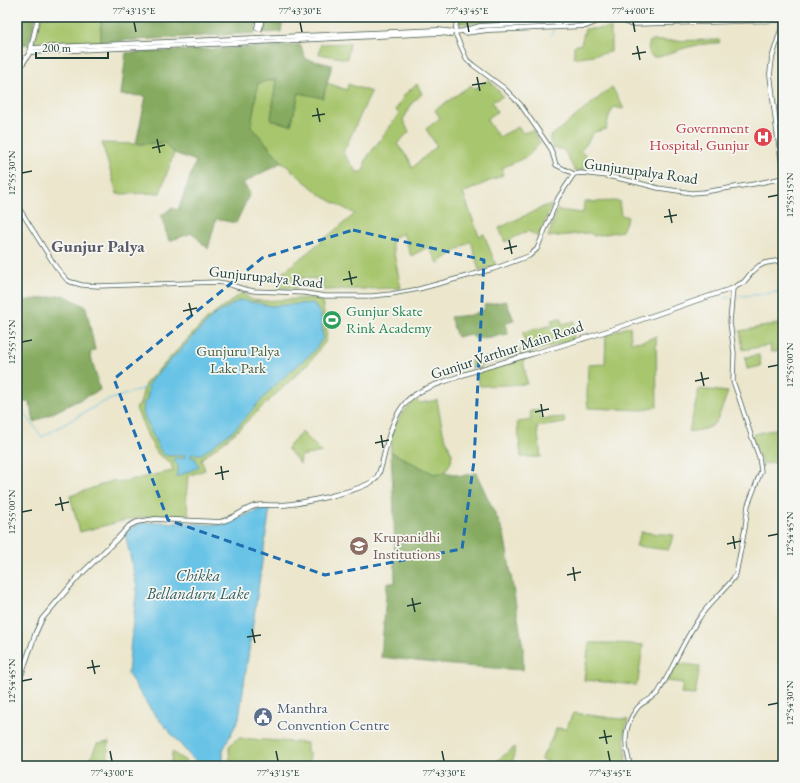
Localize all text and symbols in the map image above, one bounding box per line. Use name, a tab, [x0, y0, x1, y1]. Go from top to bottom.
text: 77°43'15"E	[113, 4, 156, 17]
text: 77°43'30"E	[279, 4, 322, 17]
text: 77°43'45"E	[446, 4, 489, 17]
text: 77°44'00"E	[612, 4, 655, 17]
scale bar	[36, 34, 108, 60]
text: 200 m	[42, 40, 72, 56]
place label: Government Hospital, Gunjur	[649, 118, 749, 154]
hospital icon: Government Hospital, Gunjur	[752, 126, 774, 148]
text: 12°55'30"N	[5, 150, 18, 195]
street label: Gunjurupalya Road	[583, 153, 700, 188]
text: 12°55'15"N	[783, 172, 796, 217]
district label: Gunjur Palya	[51, 235, 145, 257]
street label: Gunjurupalya Road	[208, 261, 325, 292]
place label: Gunjur Skate Rink Academy	[346, 301, 432, 337]
sports icon: Gunjur Skate Rink Academy	[321, 309, 343, 331]
street label: Gunjur Varthur Main Road	[428, 316, 586, 383]
text: 12°55'15"N	[5, 319, 18, 364]
park label: Gunjuru Palya Lake Park	[196, 341, 280, 377]
text: 12°55'00"N	[783, 342, 796, 387]
text: 12°55'00"N	[5, 489, 18, 534]
text: 12°54'45"N	[783, 511, 796, 556]
place label: Krupanidhi Institutions	[373, 527, 441, 563]
school or university icon: Krupanidhi Institutions	[348, 535, 370, 557]
water label: Chikka Bellanduru Lake	[146, 565, 250, 604]
text: 12°54'45"N	[5, 658, 18, 703]
text: 12°54'30"N	[783, 680, 796, 725]
place label: Manthra Convention Centre	[277, 698, 389, 734]
public building icon: Manthra Convention Centre	[252, 706, 274, 728]
text: 77°43'00"E	[91, 766, 134, 779]
text: 77°43'15"E	[257, 766, 300, 779]
text: 77°43'30"E	[423, 766, 466, 779]
text: 77°43'45"E	[589, 766, 632, 779]

